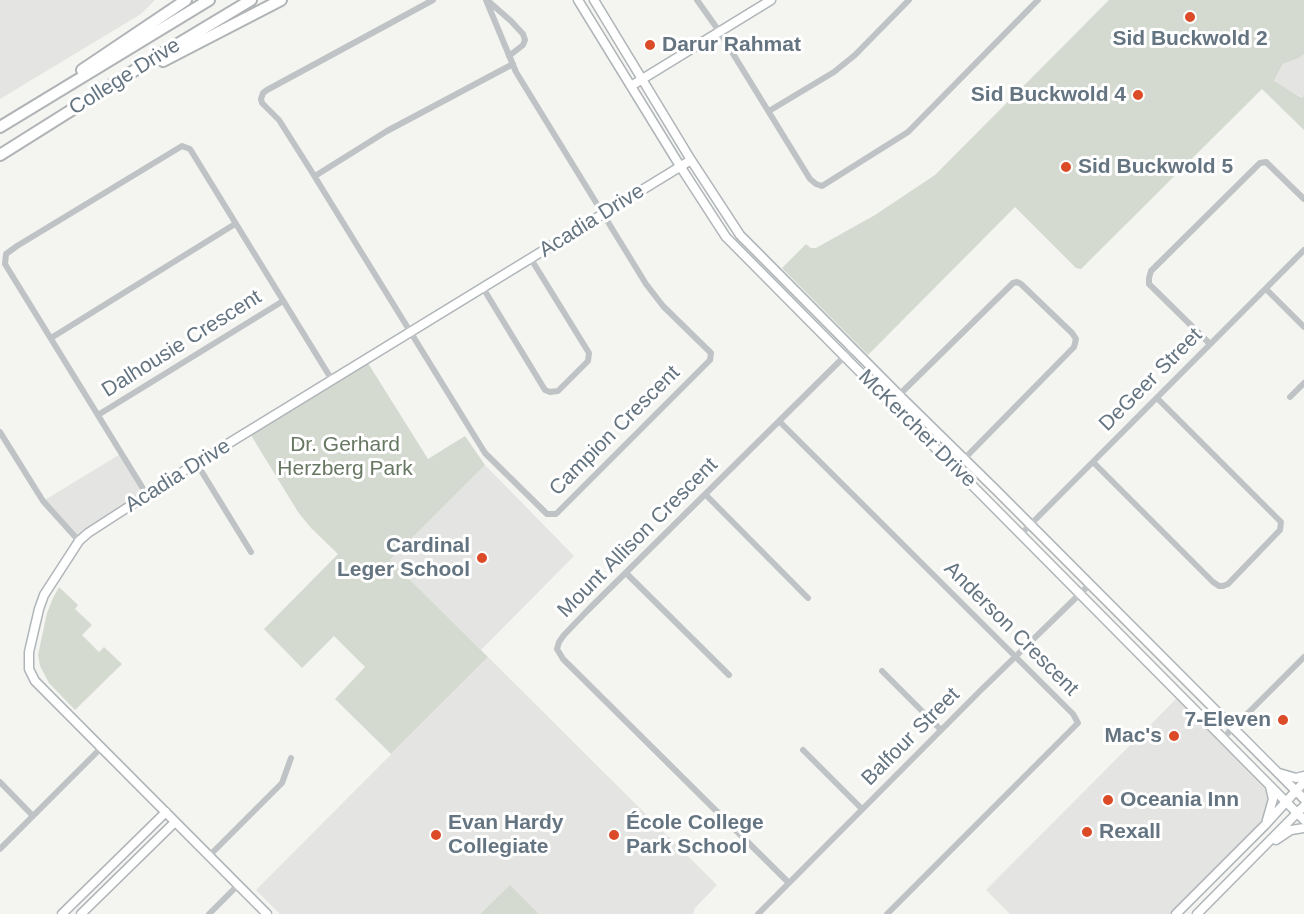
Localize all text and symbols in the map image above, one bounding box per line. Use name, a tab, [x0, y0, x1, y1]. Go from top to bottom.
marker: Sid Buckwold 2	[1183, 10, 1197, 24]
place label: Sid Buckwold 2	[1112, 26, 1268, 52]
place label: Darur Rahmat	[662, 32, 801, 58]
street label: College Drive	[65, 33, 185, 121]
marker: Darur Rahmat	[643, 38, 657, 52]
place label: Sid Buckwold 4	[971, 82, 1126, 108]
marker: Sid Buckwold 4	[1131, 88, 1145, 102]
place label: Sid Buckwold 5	[1078, 154, 1233, 180]
marker: Sid Buckwold 5	[1059, 160, 1073, 174]
street label: Acadia Drive	[535, 179, 649, 263]
street label: Dalhousie Crescent	[98, 285, 266, 403]
street label: DeGeer Street	[1094, 323, 1208, 437]
street label: Campion Crescent	[545, 361, 685, 501]
street label: McKercher Drive	[853, 365, 981, 493]
park label: Dr. Gerhard Herzberg Park	[277, 432, 413, 482]
street label: Acadia Drive	[121, 434, 235, 518]
street label: Mount Allison Crescent	[553, 453, 723, 623]
place label: Cardinal Leger School	[337, 533, 470, 583]
marker: Cardinal Leger School	[475, 551, 489, 565]
street label: Anderson Crescent	[939, 557, 1083, 701]
street label: Balfour Street	[857, 683, 965, 791]
place label: 7-Eleven	[1185, 707, 1271, 733]
marker: 7-Eleven	[1276, 713, 1290, 727]
place label: Mac's	[1104, 723, 1162, 749]
marker: Mac's	[1167, 729, 1181, 743]
place label: Oceania Inn	[1120, 787, 1239, 813]
marker: Oceania Inn	[1101, 793, 1115, 807]
place label: Evan Hardy Collegiate	[448, 810, 564, 860]
place label: École College Park School	[626, 810, 764, 860]
place label: Rexall	[1099, 819, 1161, 845]
marker: Rexall	[1080, 825, 1094, 839]
marker: Evan Hardy Collegiate	[429, 828, 443, 842]
marker: École College Park School	[607, 828, 621, 842]

